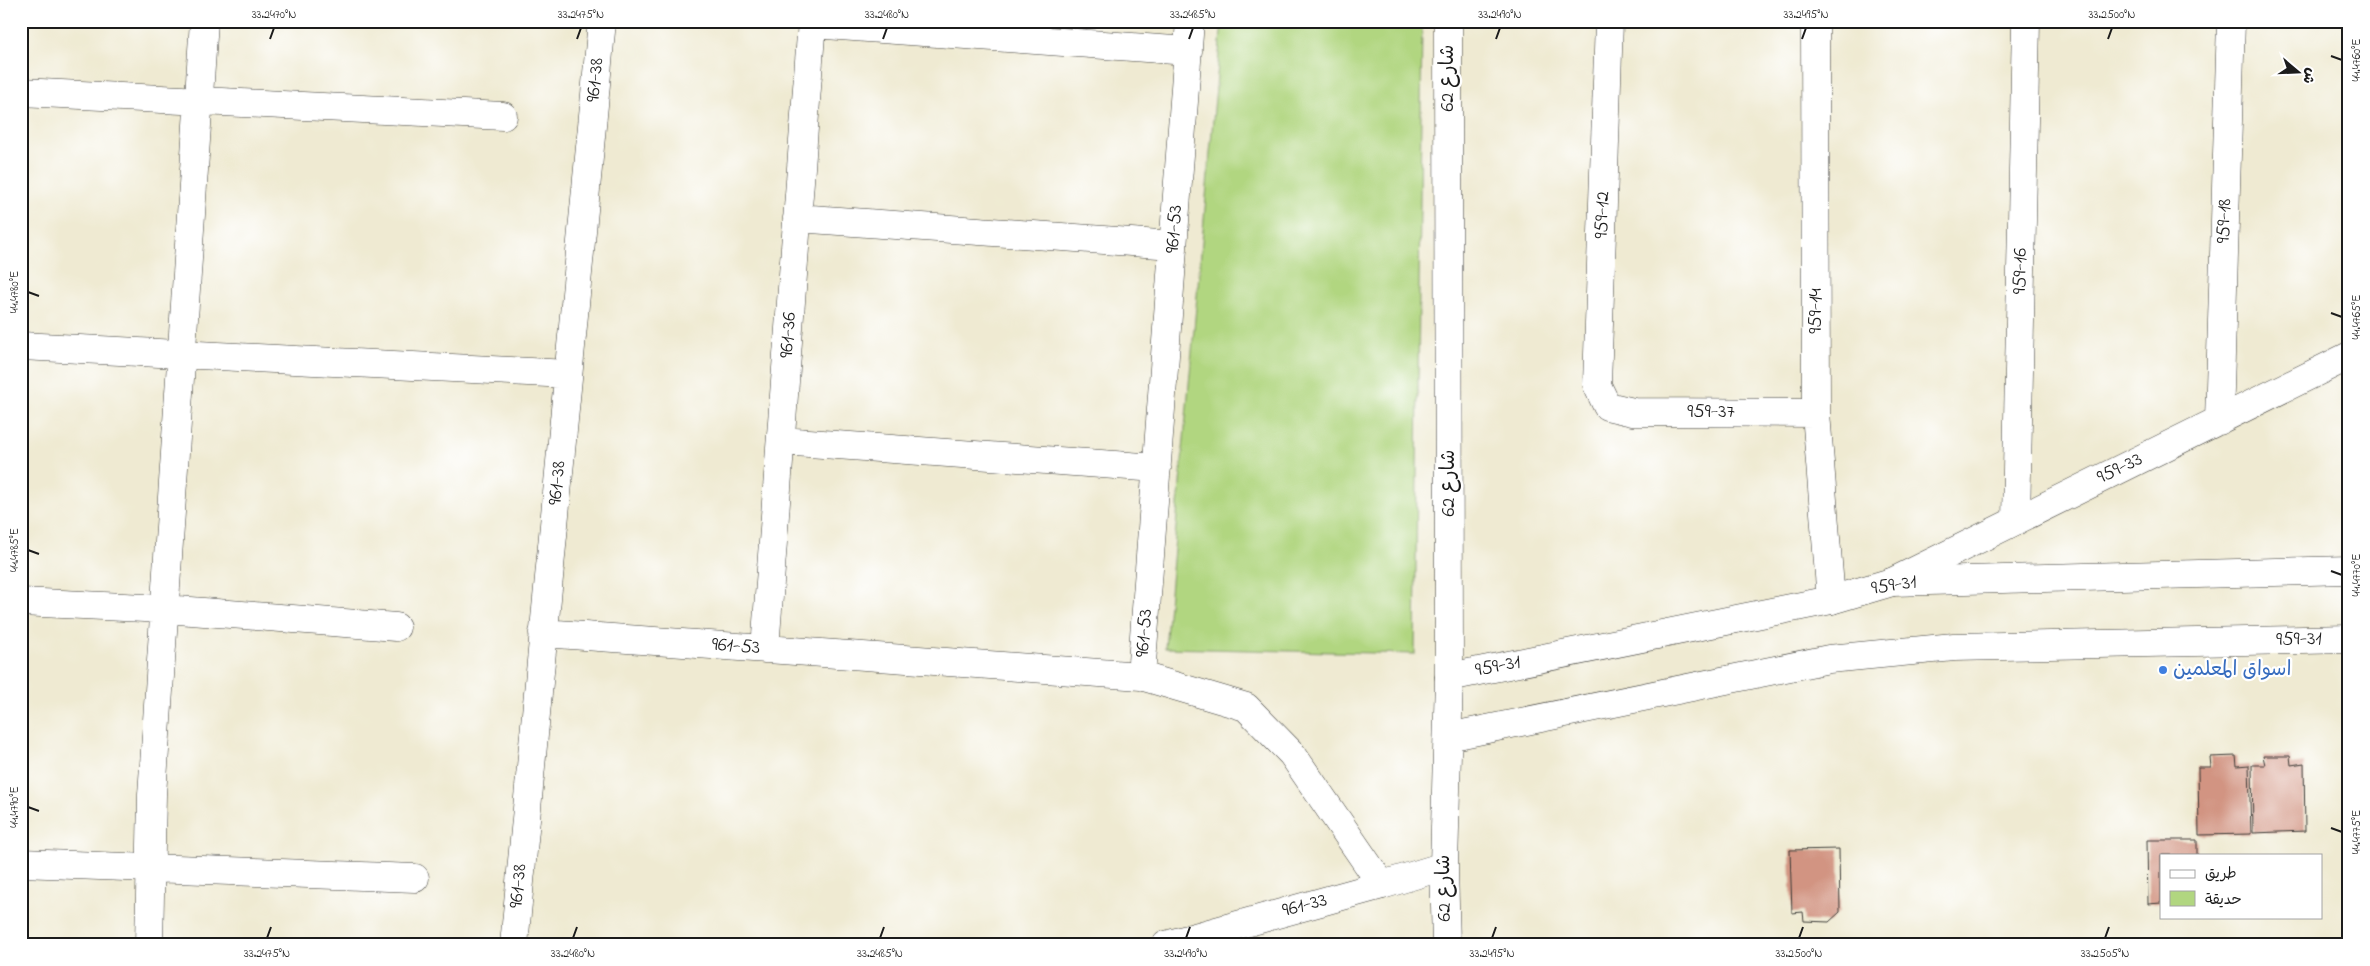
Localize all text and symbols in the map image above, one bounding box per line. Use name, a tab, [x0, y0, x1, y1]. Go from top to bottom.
text: 33.2470°N	[252, 6, 296, 24]
text: 33.2475°N	[558, 6, 604, 24]
text: 33.2480°N	[865, 6, 909, 24]
text: 33.2485°N	[1170, 6, 1216, 24]
text: 33.2490°N	[1478, 6, 1522, 24]
text: 33.2495°N	[1783, 6, 1829, 24]
text: 33.2500°N	[2089, 6, 2135, 24]
text: 44.4760°E	[2348, 38, 2366, 82]
street label: شارع 62	[1434, 44, 1463, 112]
north arrow	[2272, 48, 2322, 98]
street label: 961-38	[580, 57, 612, 103]
text: ش	[2296, 65, 2321, 86]
street label: 959-12	[1588, 191, 1618, 239]
street label: 959-18	[2210, 198, 2240, 244]
street label: 961-53	[1159, 204, 1191, 254]
street label: 959-16	[2006, 247, 2036, 294]
text: 44.4780°E	[6, 271, 24, 313]
street label: 959-14	[1802, 288, 1831, 334]
text: 44.4765°E	[2348, 295, 2366, 339]
street label: 961-36	[773, 311, 805, 359]
street label: 959-37	[1687, 398, 1735, 427]
street label: 959-33	[2092, 446, 2148, 492]
street label: شارع 62	[1435, 449, 1464, 517]
street label: 961-38	[542, 460, 574, 506]
text: 44.4785°E	[6, 528, 24, 572]
text: 44.4770°E	[2348, 554, 2366, 596]
street label: 959-31	[1869, 568, 1919, 604]
street label: 961-53	[1129, 608, 1161, 658]
street label: 959-31	[2276, 625, 2322, 655]
street label: 961-53	[711, 631, 761, 663]
street label: 959-31	[1473, 648, 1523, 686]
place label: اسواق المعلمين	[2173, 656, 2291, 685]
marker: اسواق المعلمين	[2157, 664, 2169, 676]
text: 44.4790°E	[6, 786, 24, 828]
text: 44.4775°E	[2348, 810, 2366, 854]
street label: شارع 62	[1430, 854, 1460, 922]
legend	[2160, 854, 2322, 918]
street label: 961-38	[503, 863, 535, 909]
text: طريق	[2205, 863, 2237, 885]
street label: 961-33	[1279, 886, 1331, 926]
text: حديقة	[2205, 889, 2242, 911]
text: 33.2475°N	[244, 945, 290, 963]
text: 33.2480°N	[551, 945, 595, 963]
text: 33.2485°N	[857, 945, 903, 963]
text: 33.2490°N	[1164, 945, 1208, 963]
text: 33.2495°N	[1469, 945, 1515, 963]
text: 33.2500°N	[1776, 945, 1822, 963]
text: 33.2505°N	[2081, 945, 2129, 963]

